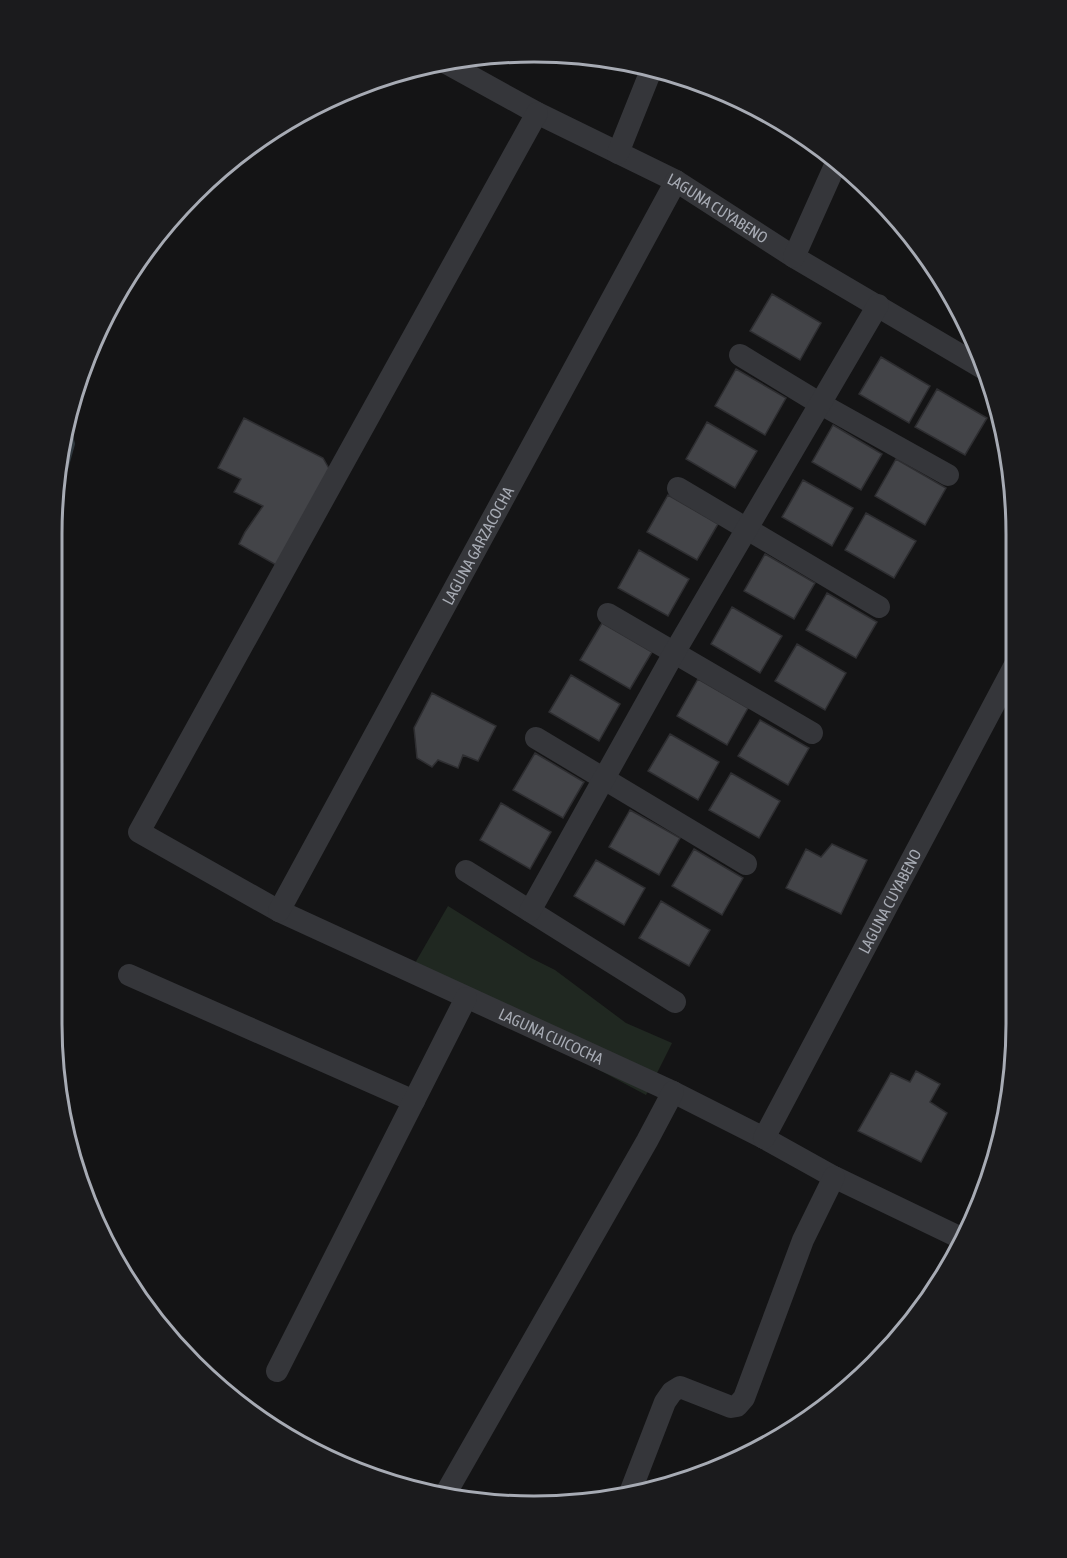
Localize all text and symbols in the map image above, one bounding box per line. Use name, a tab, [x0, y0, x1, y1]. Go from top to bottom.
street label: LAGUNA CUYABENO	[665, 169, 771, 247]
street label: LAGUNA GARZACOCHA	[438, 483, 517, 608]
street label: LAGUNA CUYABENO	[855, 846, 925, 957]
street label: LAGUNA CUICOCHA	[496, 1004, 606, 1068]

